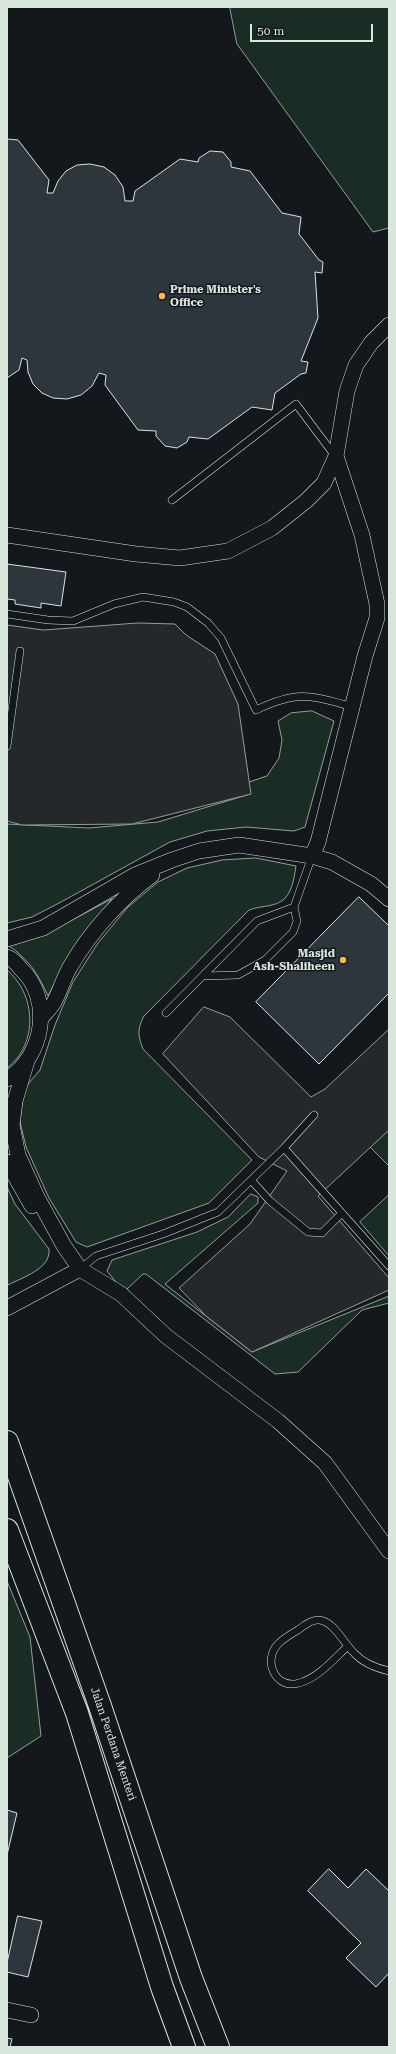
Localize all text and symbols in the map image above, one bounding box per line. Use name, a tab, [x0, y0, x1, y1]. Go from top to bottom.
scale bar	[252, 16, 375, 42]
text: 50 m	[257, 24, 284, 38]
place label: Prime Minister's Office	[170, 283, 261, 309]
marker: Prime Minister's Office	[157, 291, 167, 301]
place label: Masjid Ash-Shaliheen	[253, 947, 335, 973]
marker: Masjid Ash-Shaliheen	[338, 955, 348, 965]
street label: Jalan Perdana Menteri	[87, 1686, 139, 1802]

